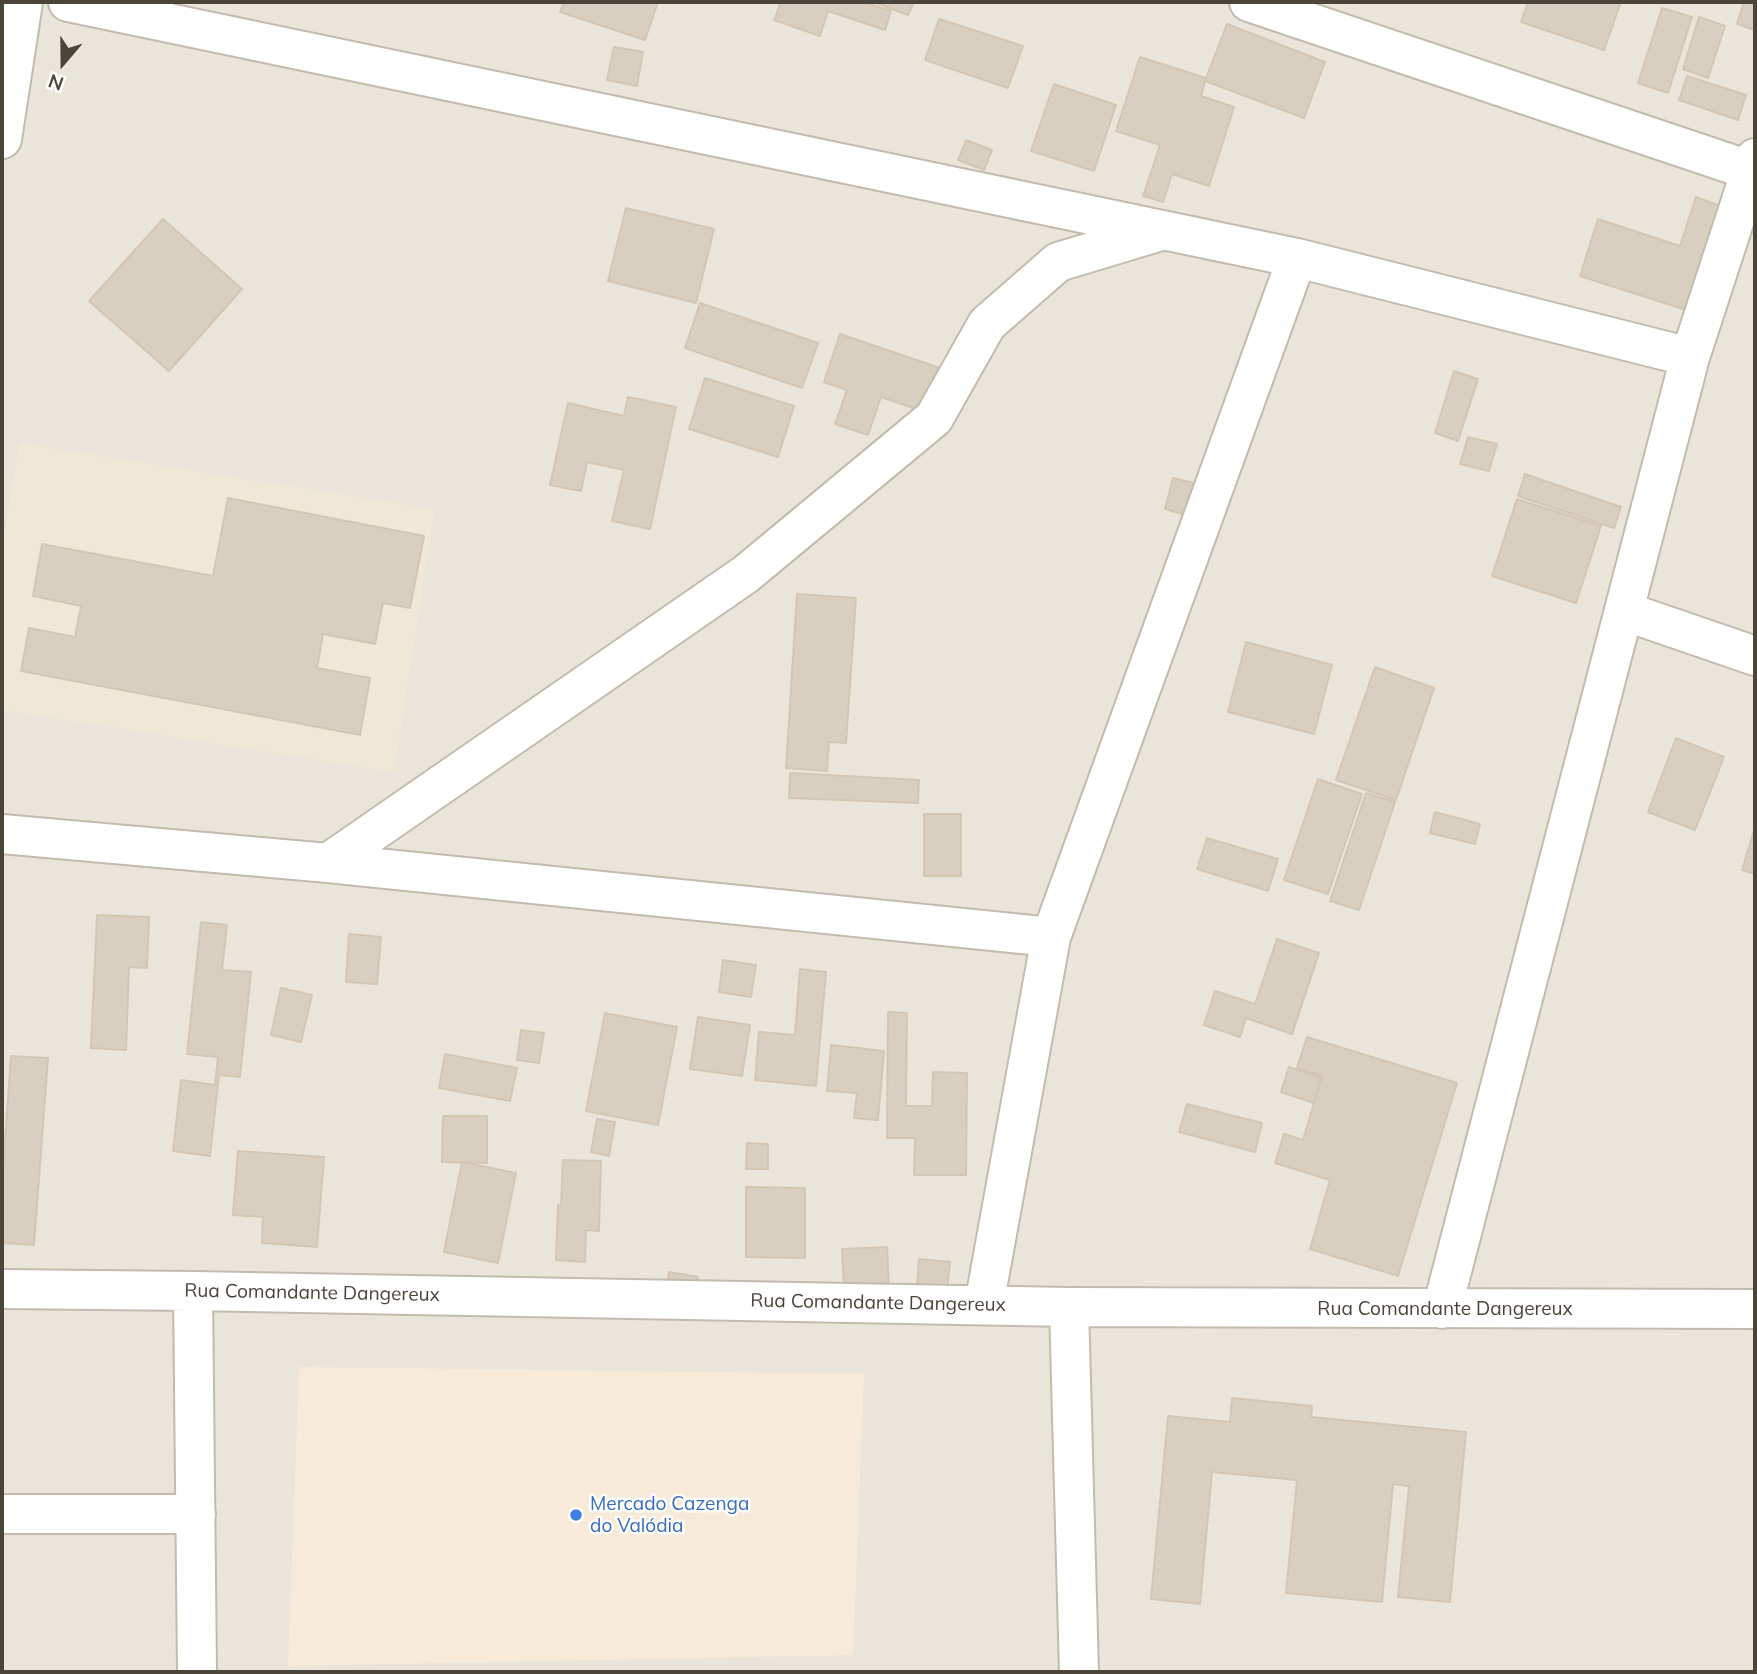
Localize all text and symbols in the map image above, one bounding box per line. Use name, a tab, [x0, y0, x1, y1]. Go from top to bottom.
north arrow	[28, 28, 98, 98]
text: N	[45, 69, 67, 96]
street label: Rua Comandante Dangereux	[184, 1279, 440, 1307]
street label: Rua Comandante Dangereux	[750, 1289, 1006, 1317]
street label: Rua Comandante Dangereux	[1317, 1298, 1573, 1320]
place label: Mercado Cazenga do Valódia	[590, 1493, 749, 1537]
marker: Mercado Cazenga do Valódia	[568, 1507, 584, 1523]

